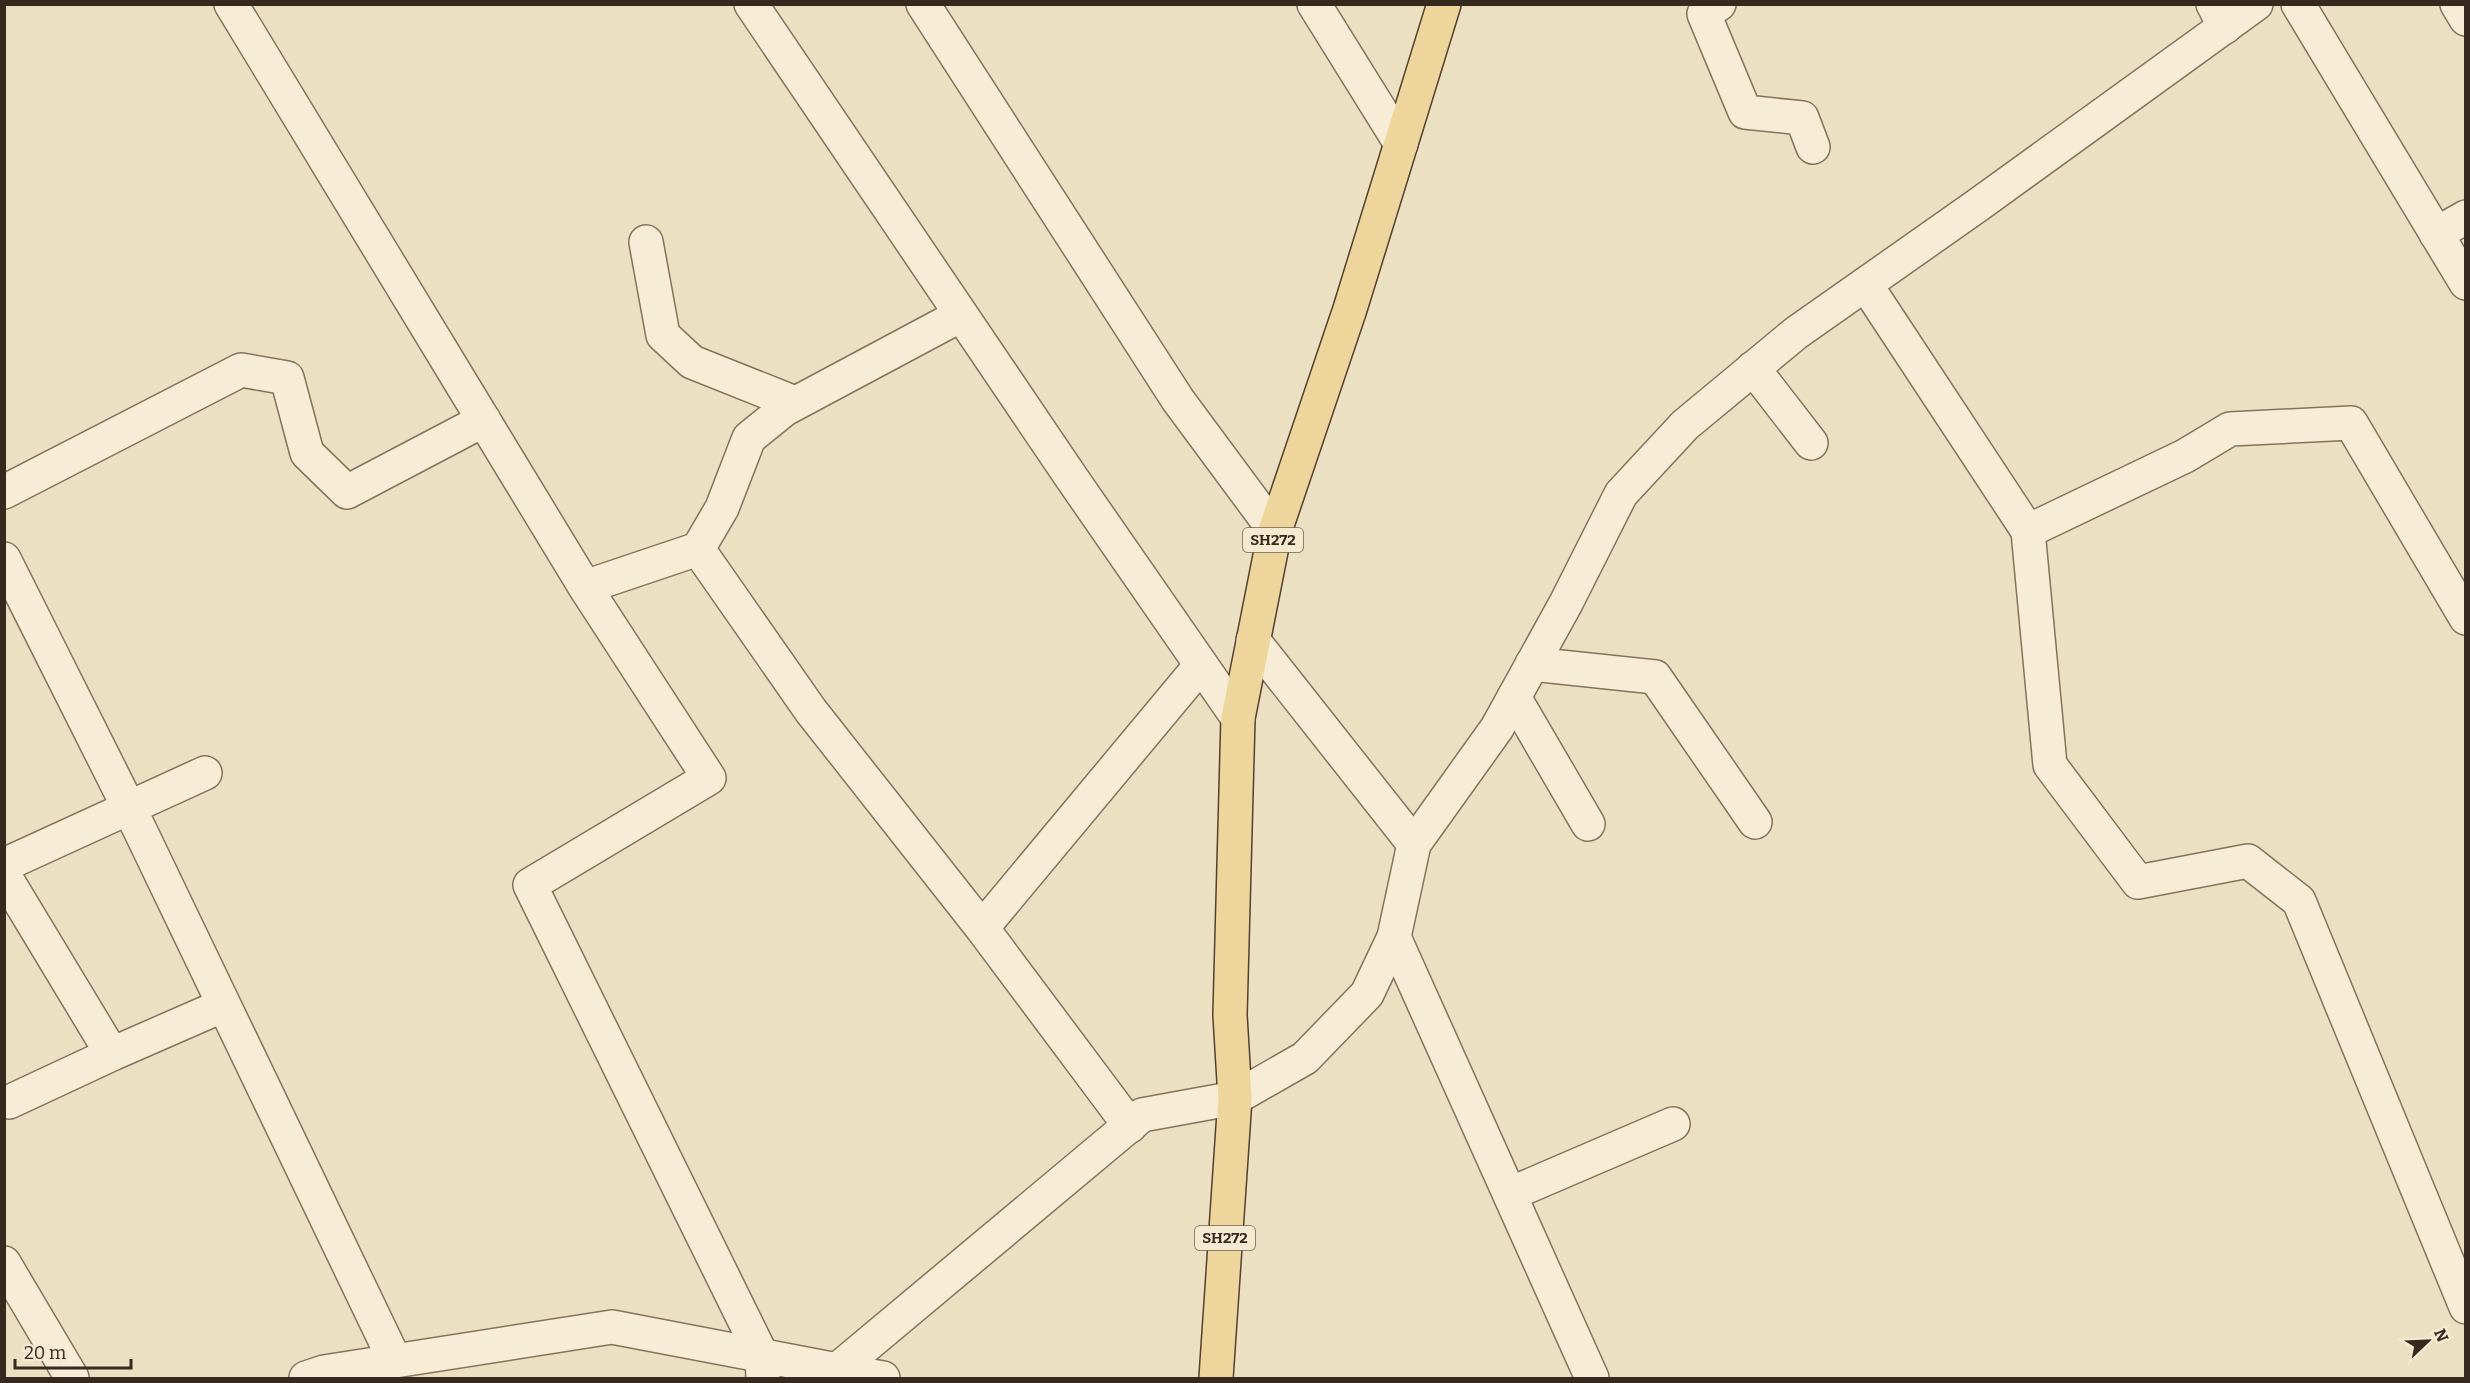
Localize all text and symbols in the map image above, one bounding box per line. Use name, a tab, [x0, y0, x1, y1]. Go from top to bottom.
road number: SH272	[1243, 528, 1303, 552]
road number: SH272	[1195, 1226, 1255, 1250]
north arrow	[2398, 1311, 2458, 1371]
text: N	[2430, 1326, 2453, 1345]
scale bar	[15, 1332, 130, 1370]
text: 20 m	[24, 1342, 66, 1364]

